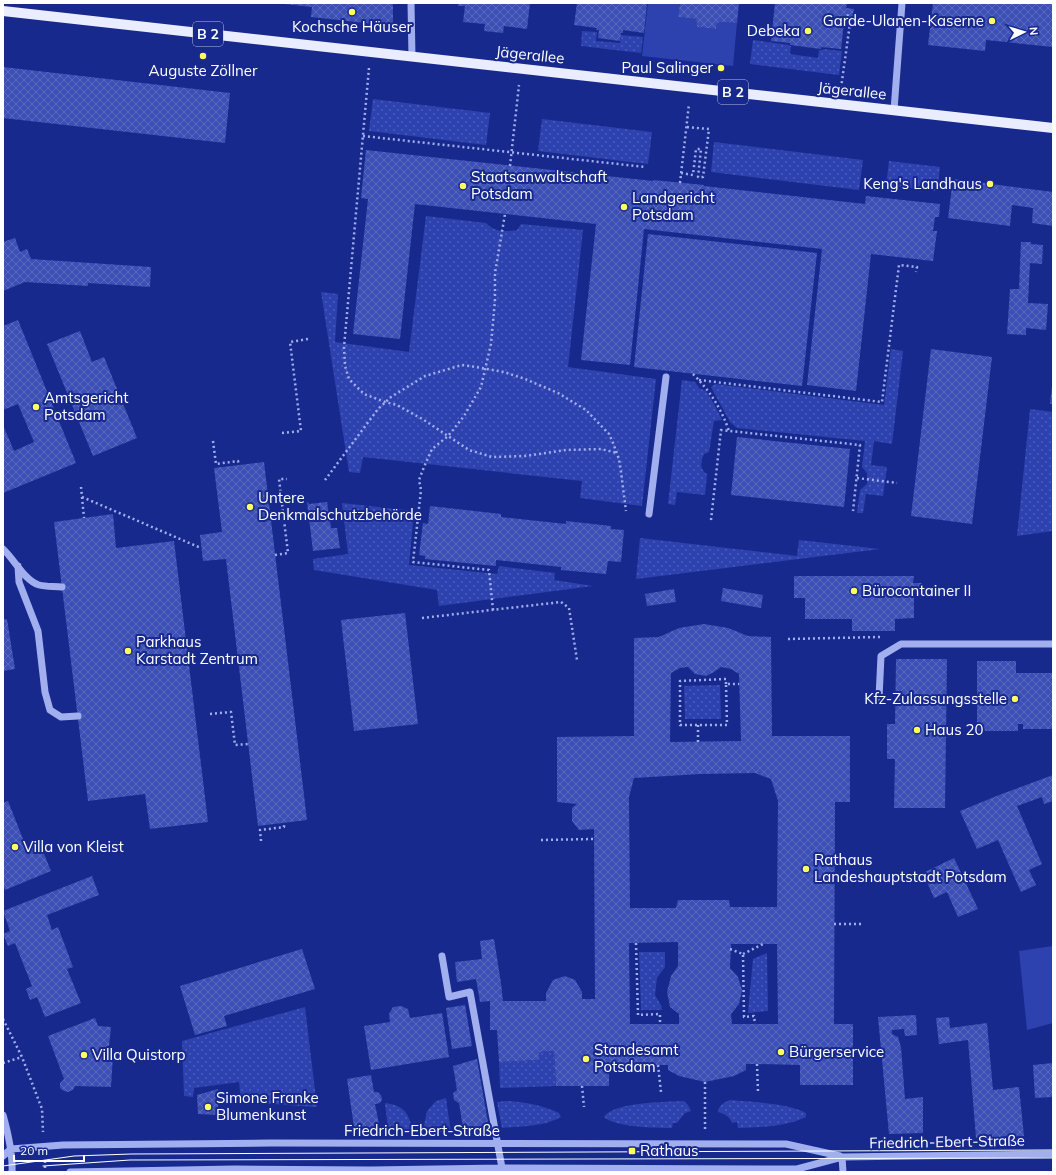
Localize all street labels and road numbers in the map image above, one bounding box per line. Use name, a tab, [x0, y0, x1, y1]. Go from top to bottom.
road number: B 2	[193, 22, 223, 46]
street label: Jägerallee	[495, 41, 565, 68]
street label: Jägerallee	[817, 77, 887, 104]
road number: B 2	[718, 80, 748, 104]
street label: Friedrich-Ebert-Straße	[344, 1121, 500, 1140]
street label: Friedrich-Ebert-Straße	[869, 1131, 1025, 1152]

